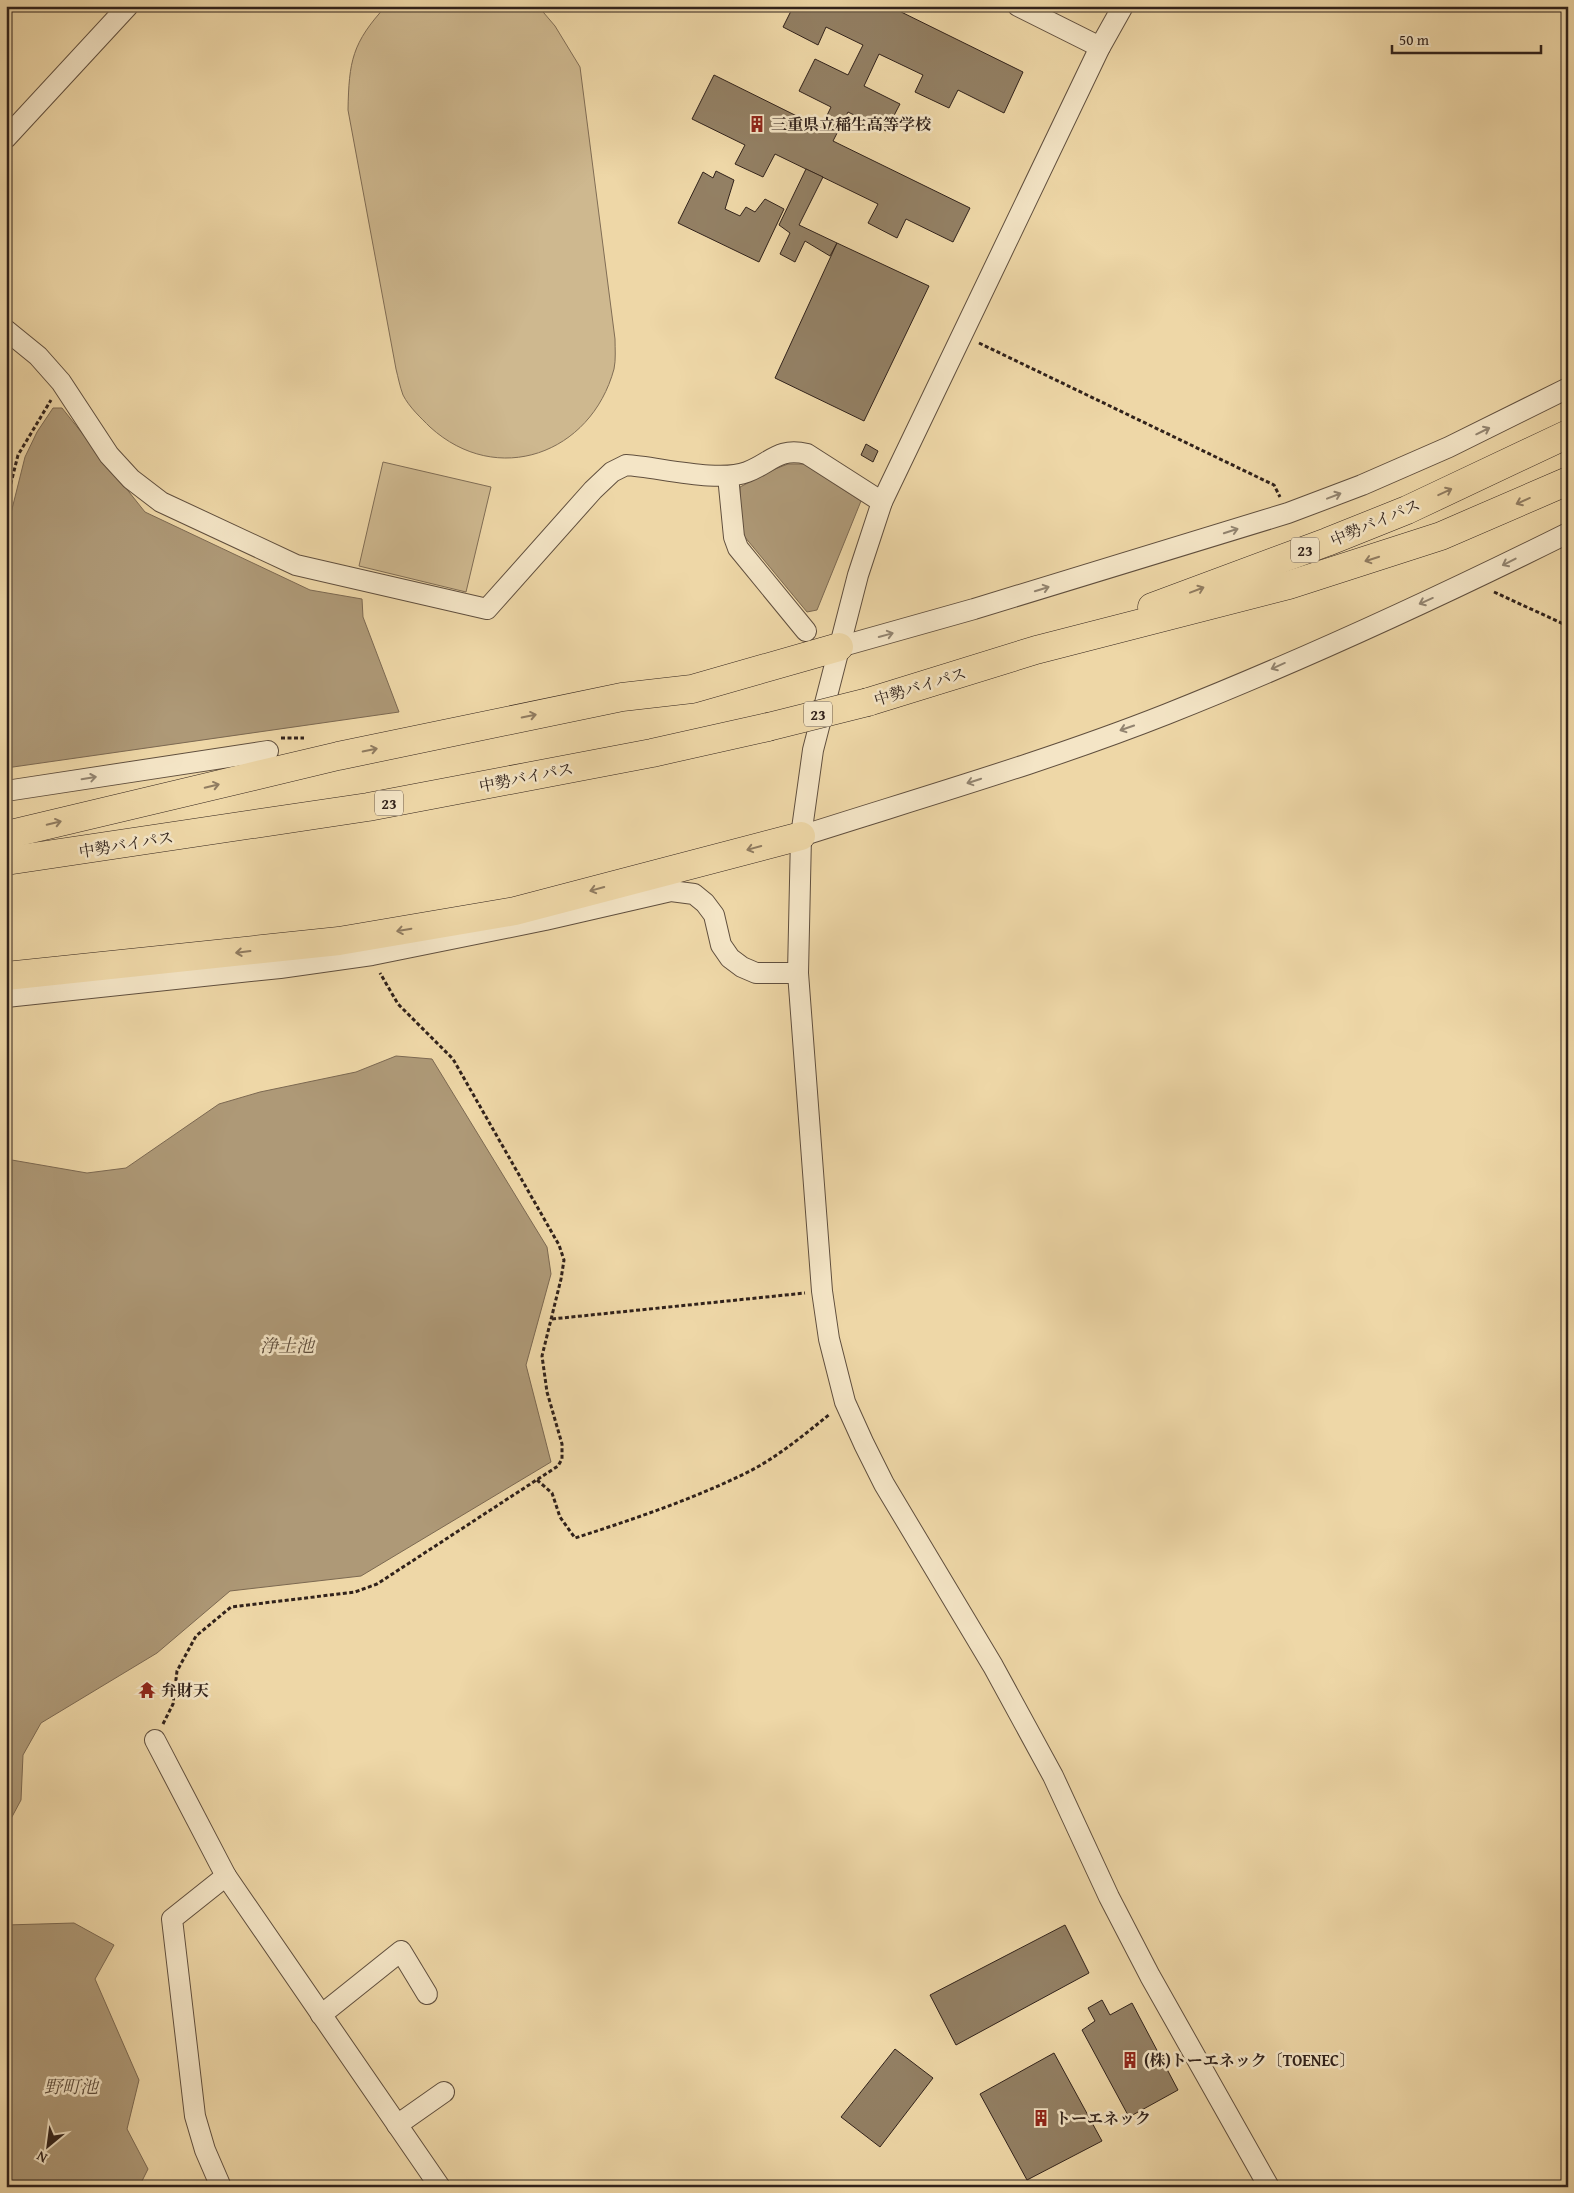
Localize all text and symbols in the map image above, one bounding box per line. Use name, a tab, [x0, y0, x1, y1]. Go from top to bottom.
scale bar	[1392, 22, 1540, 54]
text: 50 m	[1399, 29, 1430, 50]
place label: 三重県立稲生高等学校	[771, 112, 932, 136]
building icon: 三重県立稲生高等学校	[747, 114, 767, 134]
one-way arrow	[1475, 425, 1490, 435]
one-way arrow	[1437, 486, 1452, 496]
one-way arrow	[1326, 491, 1341, 500]
street label: 中勢バイパス	[1326, 492, 1424, 552]
one-way arrow	[1516, 496, 1531, 506]
one-way arrow	[1222, 526, 1238, 535]
road number: 23	[1291, 538, 1319, 562]
one-way arrow	[1364, 554, 1380, 564]
one-way arrow	[1501, 557, 1516, 567]
one-way arrow	[1033, 583, 1049, 593]
one-way arrow	[1188, 585, 1204, 594]
one-way arrow	[1419, 596, 1434, 606]
one-way arrow	[877, 629, 893, 639]
street label: 中勢バイパス	[871, 661, 969, 711]
one-way arrow	[1271, 662, 1286, 672]
road number: 23	[804, 702, 832, 726]
one-way arrow	[521, 711, 537, 720]
one-way arrow	[1120, 724, 1136, 733]
one-way arrow	[362, 744, 378, 754]
street label: 中勢バイパス	[477, 756, 575, 798]
one-way arrow	[81, 772, 97, 782]
one-way arrow	[966, 776, 982, 786]
one-way arrow	[203, 781, 219, 790]
road number: 23	[375, 790, 403, 816]
one-way arrow	[45, 818, 61, 827]
street label: 中勢バイパス	[77, 825, 175, 863]
one-way arrow	[746, 844, 762, 853]
one-way arrow	[589, 885, 605, 895]
one-way arrow	[396, 925, 412, 935]
one-way arrow	[235, 947, 251, 957]
water label: 浄土池	[260, 1332, 316, 1359]
place label: 弁財天	[161, 1678, 209, 1702]
temple icon: 弁財天	[137, 1680, 157, 1700]
place label: (株)トーエネック〔TOENEC〕	[1144, 2048, 1355, 2072]
building icon: (株)トーエネック〔TOENEC〕	[1120, 2050, 1140, 2070]
water label: 野町池	[44, 2073, 100, 2100]
place label: トーエネック	[1055, 2106, 1151, 2130]
building icon: トーエネック	[1031, 2108, 1051, 2128]
north arrow	[22, 2120, 72, 2170]
text: N	[32, 2146, 51, 2168]

